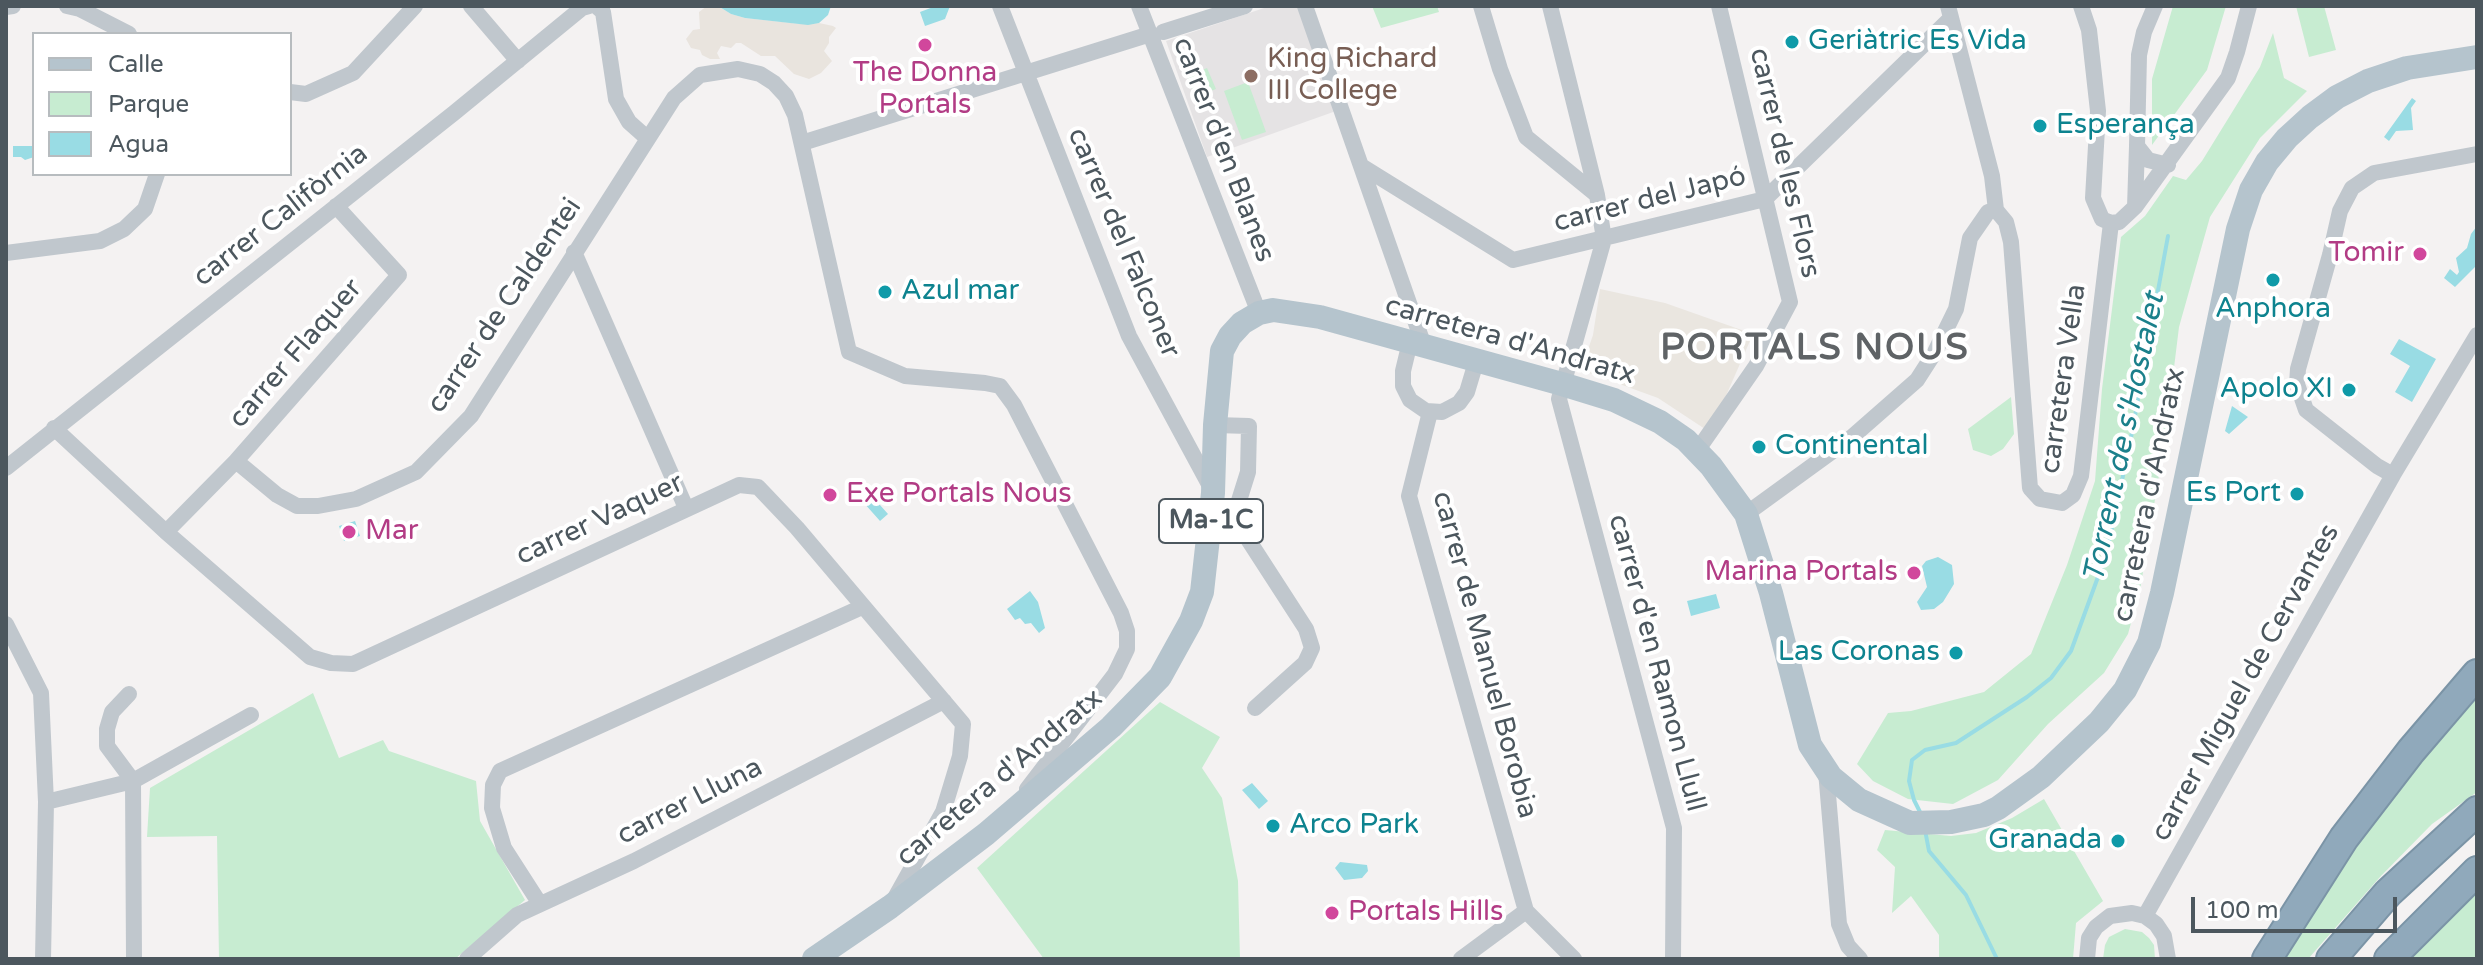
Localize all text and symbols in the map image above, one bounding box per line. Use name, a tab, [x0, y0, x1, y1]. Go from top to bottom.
place label: Geriàtric Es Vida	[1808, 25, 2027, 59]
legend	[32, 32, 292, 176]
street label: carrer d'en Blanes	[1165, 33, 1281, 267]
marker: Geriàtric Es Vida	[1783, 33, 1801, 51]
marker: The Donna Portals	[916, 36, 934, 54]
place label: King Richard III College	[1267, 43, 1437, 109]
street label: carrer de les Flors	[1741, 45, 1827, 281]
text: Calle	[108, 50, 164, 79]
place label: The Donna Portals	[853, 57, 997, 123]
marker: King Richard III College	[1242, 67, 1260, 85]
text: Parque	[108, 90, 189, 119]
place label: Esperança	[2056, 109, 2195, 143]
marker: Esperança	[2031, 117, 2049, 135]
street label: carrer del Falconer	[1059, 123, 1187, 363]
text: Agua	[108, 130, 169, 159]
street label: carrer Califòrnia	[187, 137, 375, 295]
street label: carrer del Japó	[1550, 160, 1750, 240]
street label: carrer de Caldentei	[421, 192, 589, 420]
place label: Tomir	[2328, 237, 2404, 271]
marker: Tomir	[2411, 245, 2429, 263]
marker: Anphora	[2264, 271, 2282, 289]
street label: carrer Flaquer	[222, 273, 370, 435]
place label: Azul mar	[901, 275, 1019, 309]
street label: carretera Vella	[2034, 282, 2094, 476]
marker: Azul mar	[876, 283, 894, 301]
street label: carretera d'Andratx	[1381, 289, 1639, 393]
water label: Torrent de s'Hostalet	[2077, 290, 2173, 586]
place label: Anphora	[2215, 293, 2331, 327]
district label: PORTALS NOUS	[1660, 328, 1970, 372]
street label: carretera d'Andratx	[2107, 365, 2193, 625]
place label: Apolo XI	[2220, 373, 2333, 407]
marker: Apolo XI	[2340, 381, 2358, 399]
place label: Continental	[1775, 430, 1928, 464]
marker: Continental	[1750, 438, 1768, 456]
street label: carrer Vaquer	[511, 467, 689, 573]
place label: Es Port	[2186, 477, 2281, 511]
place label: Exe Portals Nous	[846, 478, 1072, 512]
marker: Es Port	[2288, 485, 2306, 503]
marker: Exe Portals Nous	[821, 486, 839, 504]
street label: carrer de Manuel Borobia	[1424, 488, 1544, 822]
road number: Ma-1C	[1159, 499, 1263, 543]
street label: carrer d'en Ramon Llull	[1600, 511, 1712, 815]
place label: Mar	[365, 515, 419, 549]
street label: carrer Miguel de Cervantes	[2145, 519, 2347, 847]
marker: Mar	[340, 523, 358, 541]
place label: Marina Portals	[1704, 556, 1898, 590]
marker: Marina Portals	[1905, 564, 1923, 582]
place label: Las Coronas	[1778, 636, 1940, 670]
marker: Las Coronas	[1947, 644, 1965, 662]
street label: carretera d'Andratx	[890, 682, 1110, 874]
street label: carrer Lluna	[612, 751, 768, 853]
place label: Arco Park	[1289, 809, 1419, 843]
marker: Arco Park	[1264, 817, 1282, 835]
place label: Granada	[1988, 824, 2102, 858]
marker: Granada	[2109, 832, 2127, 850]
scale bar	[2195, 881, 2401, 931]
place label: Portals Hills	[1348, 896, 1504, 930]
text: 100 m	[2205, 896, 2279, 925]
marker: Portals Hills	[1323, 904, 1341, 922]

